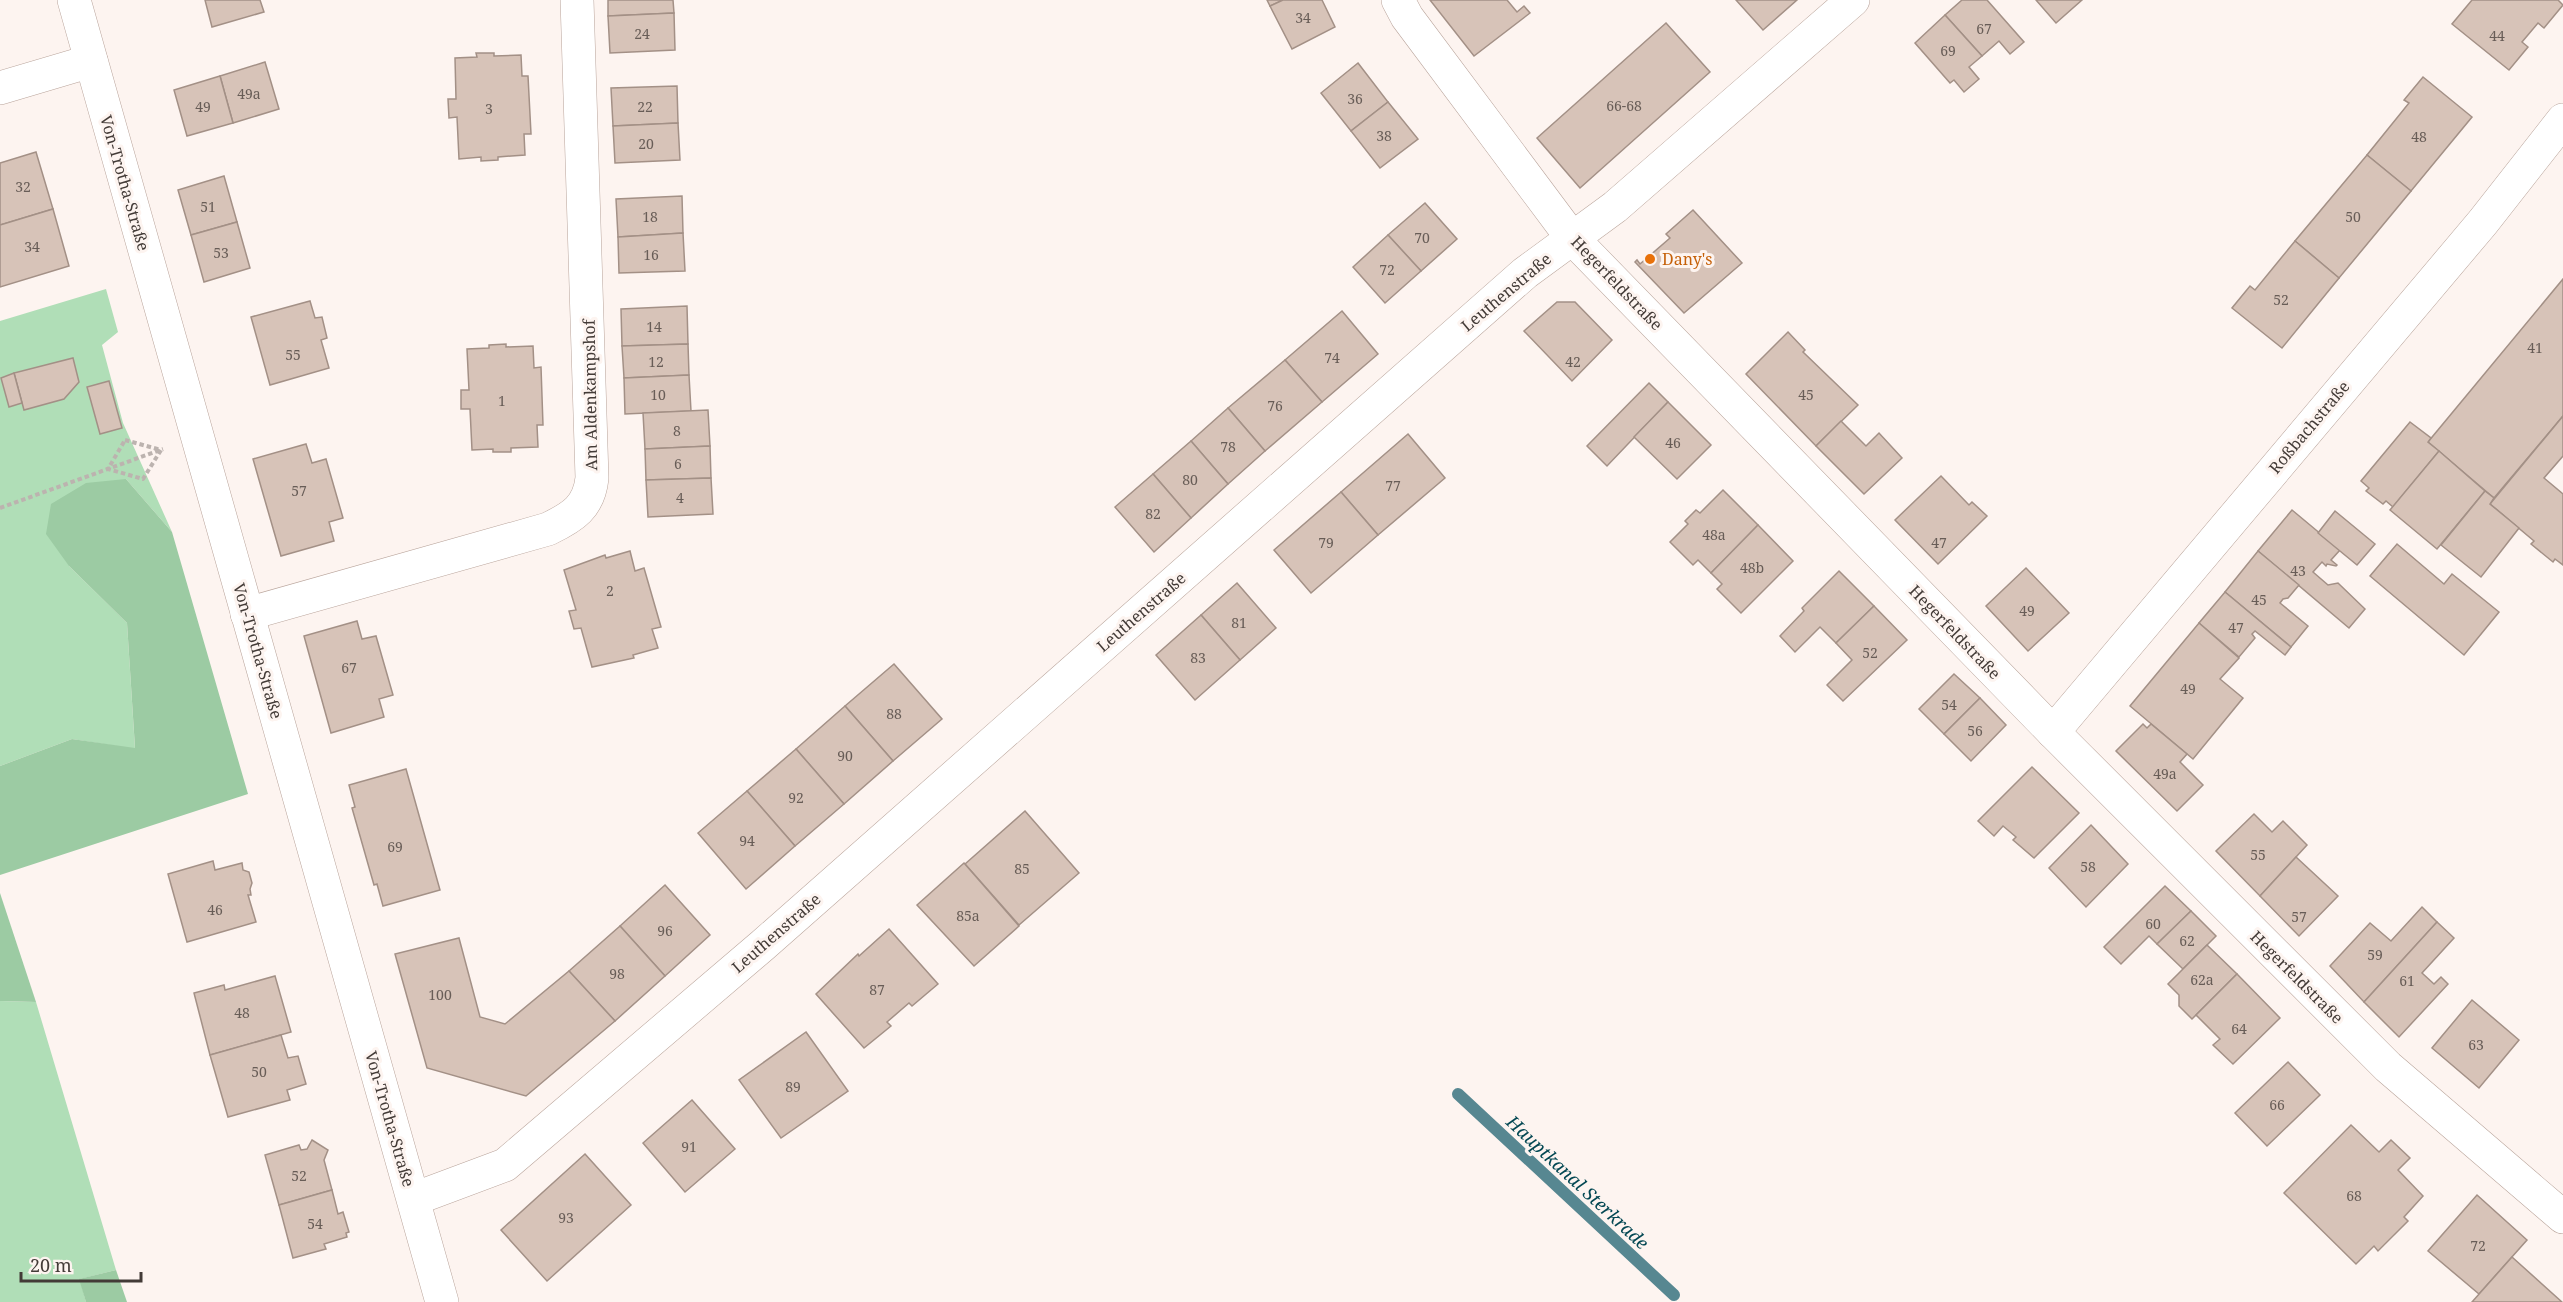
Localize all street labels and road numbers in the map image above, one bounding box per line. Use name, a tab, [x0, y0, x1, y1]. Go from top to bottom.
street label: Von-Trotha-Straße	[95, 113, 155, 253]
street label: Hegerfeldstraße	[1566, 231, 1668, 335]
street label: Leuthenstraße	[1456, 248, 1556, 336]
street label: Am Aldenkampshof	[578, 317, 602, 471]
street label: Roßbachstraße	[2264, 376, 2354, 478]
street label: Leuthenstraße	[1092, 567, 1190, 657]
street label: Hegerfeldstraße	[1904, 580, 2006, 684]
street label: Von-Trotha-Straße	[228, 581, 288, 721]
street label: Leuthenstraße	[727, 888, 825, 978]
street label: Hegerfeldstraße	[2246, 926, 2348, 1028]
street label: Von-Trotha-Straße	[360, 1049, 420, 1189]

